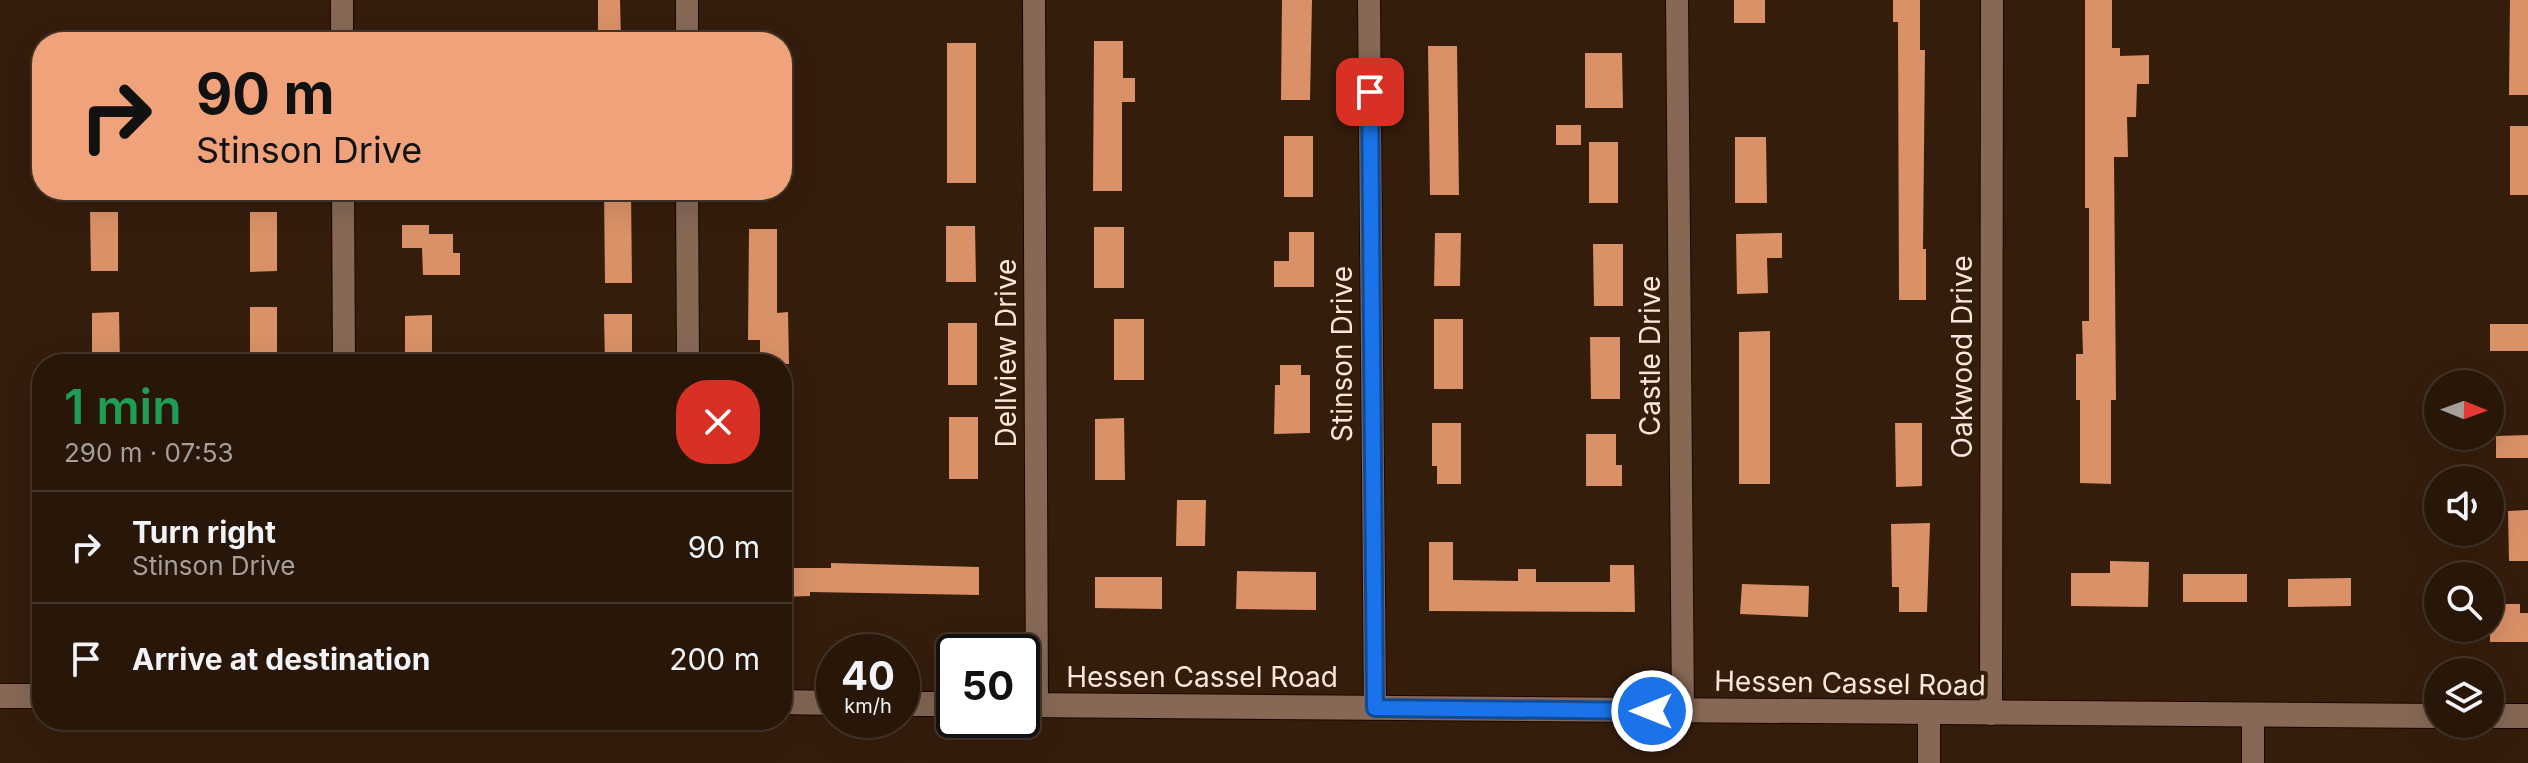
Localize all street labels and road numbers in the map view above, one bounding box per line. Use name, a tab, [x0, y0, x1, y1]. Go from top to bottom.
street label: Oakwood Drive	[1945, 256, 1979, 459]
street label: Dellview Drive	[989, 259, 1023, 447]
street label: Stinson Drive	[1325, 266, 1359, 442]
street label: Castle Drive	[1633, 276, 1667, 436]
street label: Hessen Cassel Road	[1066, 660, 1338, 694]
street label: Hessen Cassel Road	[1714, 664, 1986, 702]

